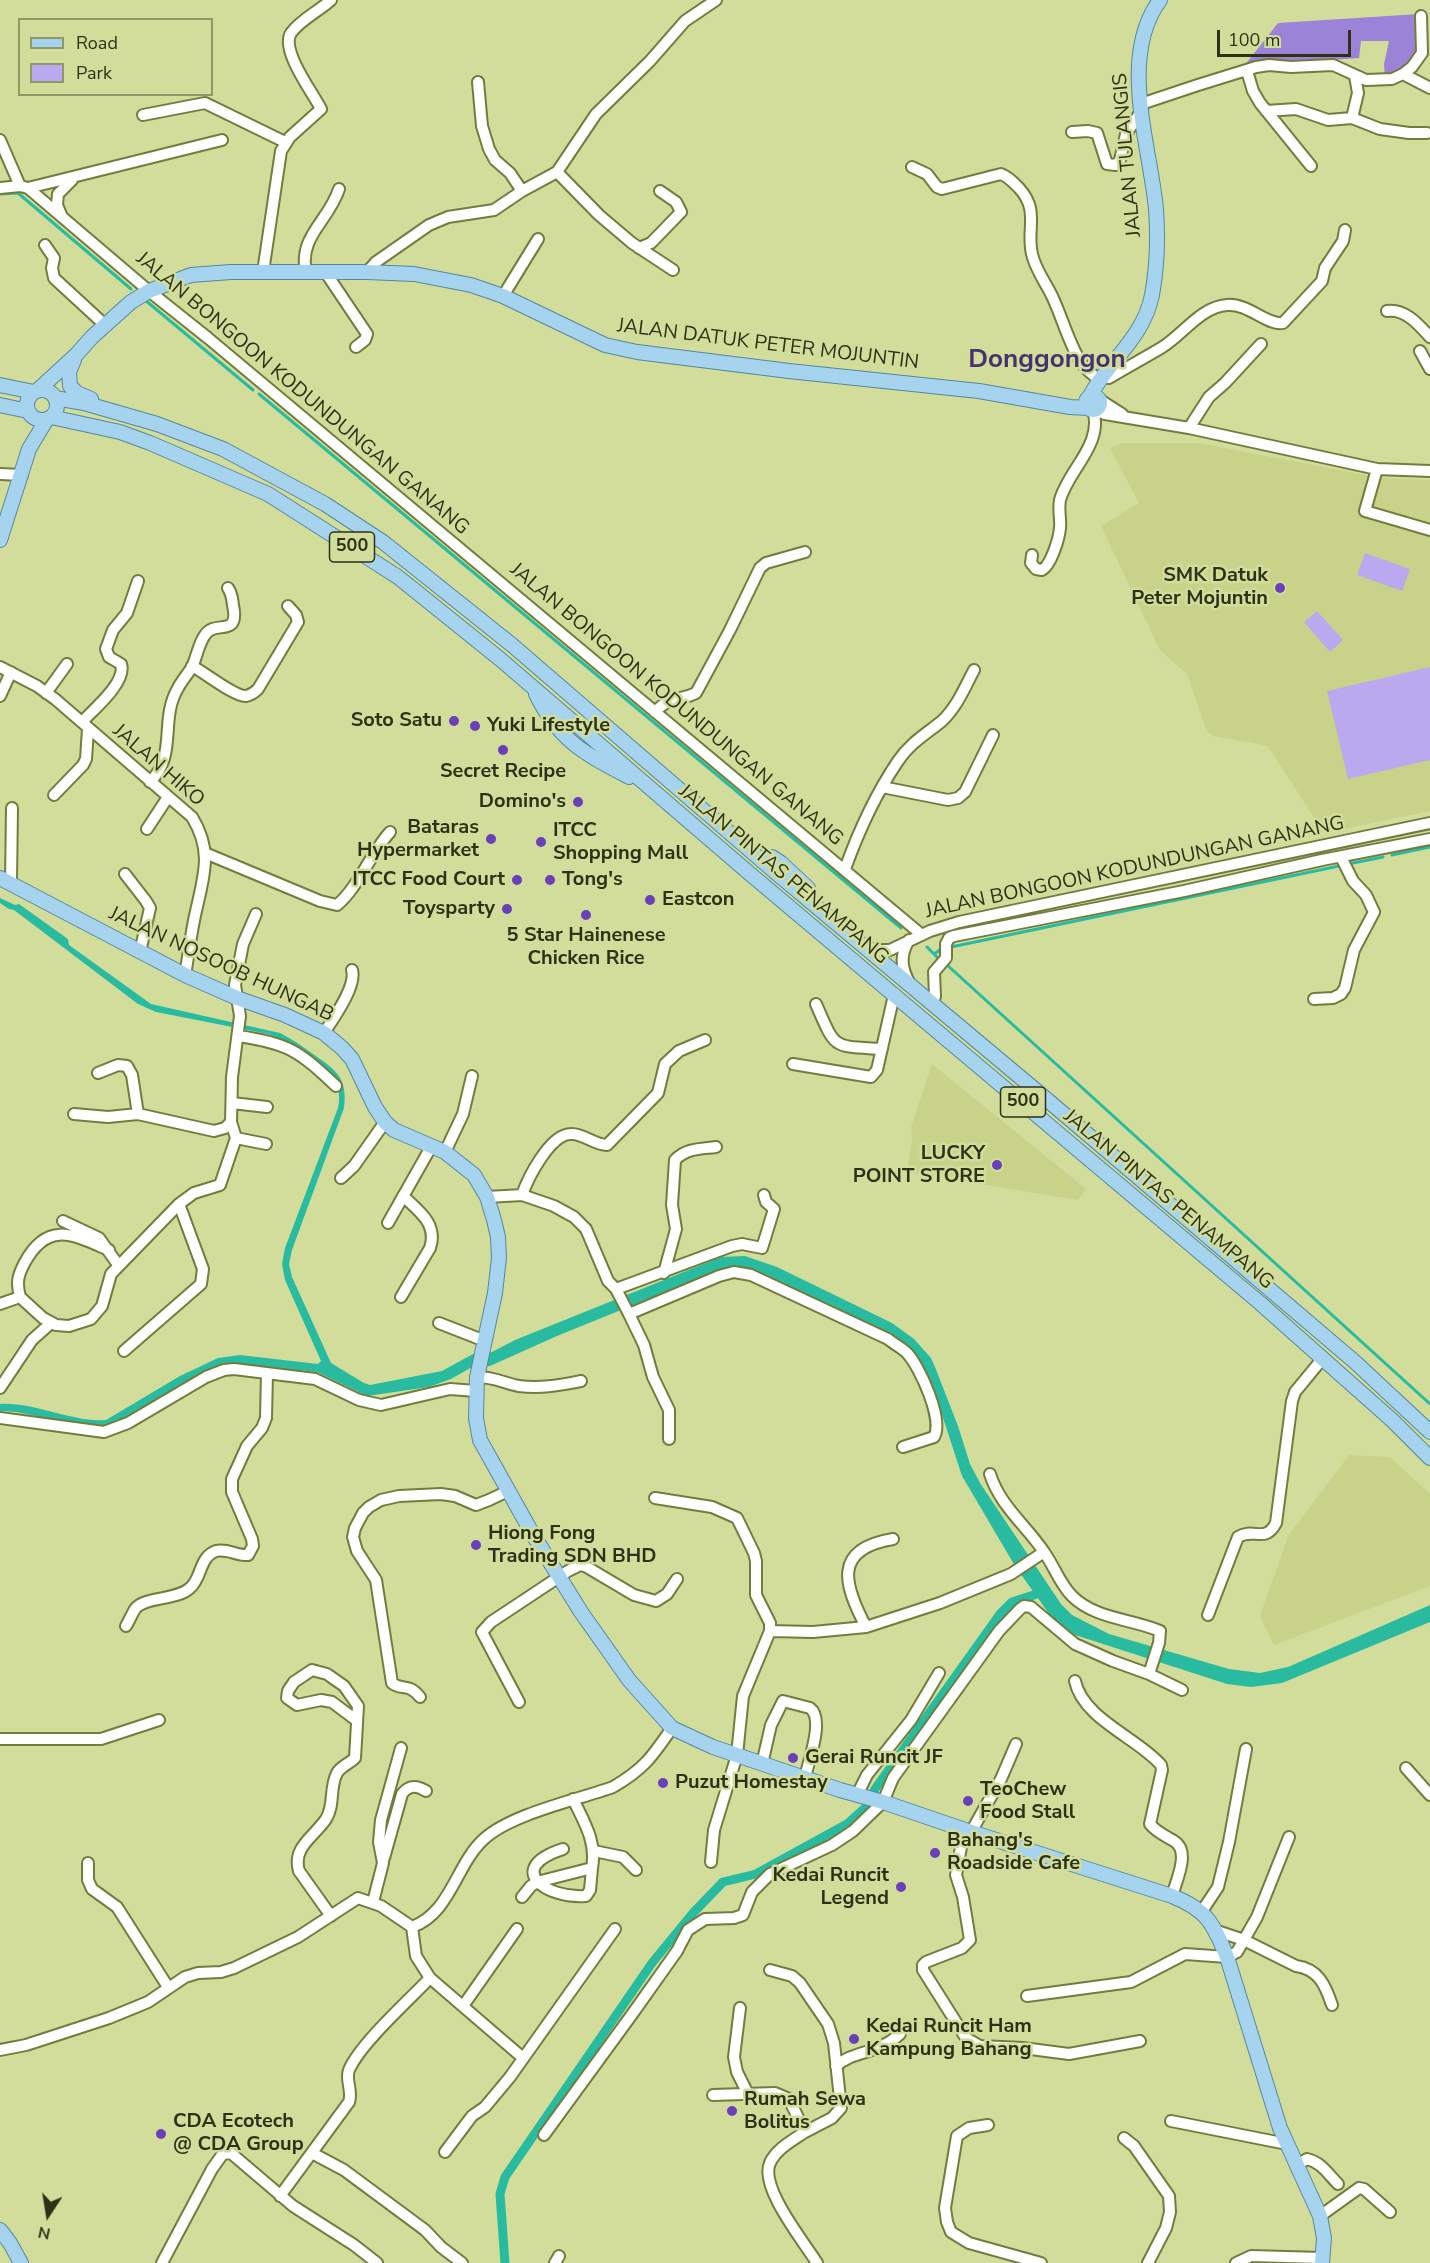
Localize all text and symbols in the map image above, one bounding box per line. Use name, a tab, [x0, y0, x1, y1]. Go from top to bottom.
legend	[18, 18, 213, 96]
scale bar	[1220, 18, 1354, 56]
text: 100 m	[1228, 28, 1280, 52]
text: Road	[76, 31, 118, 55]
text: Park	[76, 61, 112, 85]
street label: JALAN TULANGIS	[1109, 72, 1147, 238]
street label: JALAN BONGOON KODUNDUNGAN GANANG	[131, 247, 473, 541]
street label: JALAN DATUK PETER MOJUNTIN	[616, 315, 920, 375]
district label: Donggongon	[968, 345, 1126, 377]
road number: 500	[330, 532, 374, 562]
street label: JALAN BONGOON KODUNDUNGAN GANANG	[505, 558, 847, 852]
place label: SMK Datuk Peter Mojuntin	[1131, 564, 1268, 611]
marker: SMK Datuk Peter Mojuntin	[1273, 581, 1287, 595]
place label: Soto Satu	[351, 709, 442, 733]
marker: Soto Satu	[447, 714, 461, 728]
place label: Yuki Lifestyle	[487, 714, 610, 738]
marker: Yuki Lifestyle	[468, 719, 482, 733]
street label: JALAN HIKO	[107, 720, 209, 812]
marker: Secret Recipe	[496, 743, 510, 757]
place label: Secret Recipe	[440, 760, 566, 784]
street label: JALAN PINTAS PENAMPANG	[673, 780, 893, 970]
place label: Domino's	[479, 790, 566, 814]
marker: Domino's	[571, 795, 585, 809]
street label: JALAN BONGOON KODUNDUNGAN GANANG	[924, 812, 1346, 924]
place label: Bataras Hypermarket	[357, 816, 479, 863]
place label: ITCC Shopping Mall	[553, 819, 688, 866]
marker: Bataras Hypermarket	[484, 832, 498, 846]
marker: ITCC Shopping Mall	[534, 835, 548, 849]
place label: ITCC Food Court	[352, 868, 505, 892]
place label: Tong's	[562, 868, 623, 892]
marker: ITCC Food Court	[510, 873, 524, 887]
marker: Tong's	[543, 873, 557, 887]
place label: Eastcon	[662, 888, 734, 912]
marker: Eastcon	[643, 893, 657, 907]
place label: Toysparty	[403, 897, 495, 921]
street label: JALAN NOSOOB HUNGAB	[105, 902, 337, 1028]
marker: Toysparty	[500, 902, 514, 916]
marker: 5 Star Hainenese Chicken Rice	[579, 908, 593, 922]
place label: 5 Star Hainenese Chicken Rice	[507, 924, 665, 971]
road number: 500	[1000, 1087, 1046, 1117]
street label: JALAN PINTAS PENAMPANG	[1058, 1105, 1278, 1295]
place label: LUCKY POINT STORE	[853, 1142, 985, 1189]
marker: LUCKY POINT STORE	[990, 1158, 1004, 1172]
place label: Hiong Fong Trading SDN BHD	[488, 1522, 656, 1569]
marker: Hiong Fong Trading SDN BHD	[469, 1538, 483, 1552]
place label: Gerai Runcit JF	[805, 1746, 943, 1770]
marker: Gerai Runcit JF	[786, 1751, 800, 1765]
place label: Puzut Homestay	[675, 1771, 828, 1795]
marker: Puzut Homestay	[656, 1776, 670, 1790]
place label: TeoChew Food Stall	[980, 1778, 1075, 1825]
marker: TeoChew Food Stall	[961, 1794, 975, 1808]
place label: Bahang's Roadside Cafe	[947, 1829, 1080, 1876]
marker: Bahang's Roadside Cafe	[928, 1846, 942, 1860]
place label: Kedai Runcit Legend	[772, 1864, 889, 1911]
marker: Kedai Runcit Legend	[894, 1880, 908, 1894]
place label: Kedai Runcit Ham Kampung Bahang	[866, 2015, 1032, 2062]
marker: Kedai Runcit Ham Kampung Bahang	[847, 2032, 861, 2046]
place label: Rumah Sewa Bolitus	[744, 2088, 866, 2135]
marker: Rumah Sewa Bolitus	[725, 2104, 739, 2118]
place label: CDA Ecotech @ CDA Group	[173, 2110, 304, 2157]
marker: CDA Ecotech @ CDA Group	[154, 2127, 168, 2141]
north arrow	[18, 2185, 78, 2245]
text: N	[36, 2221, 52, 2245]

